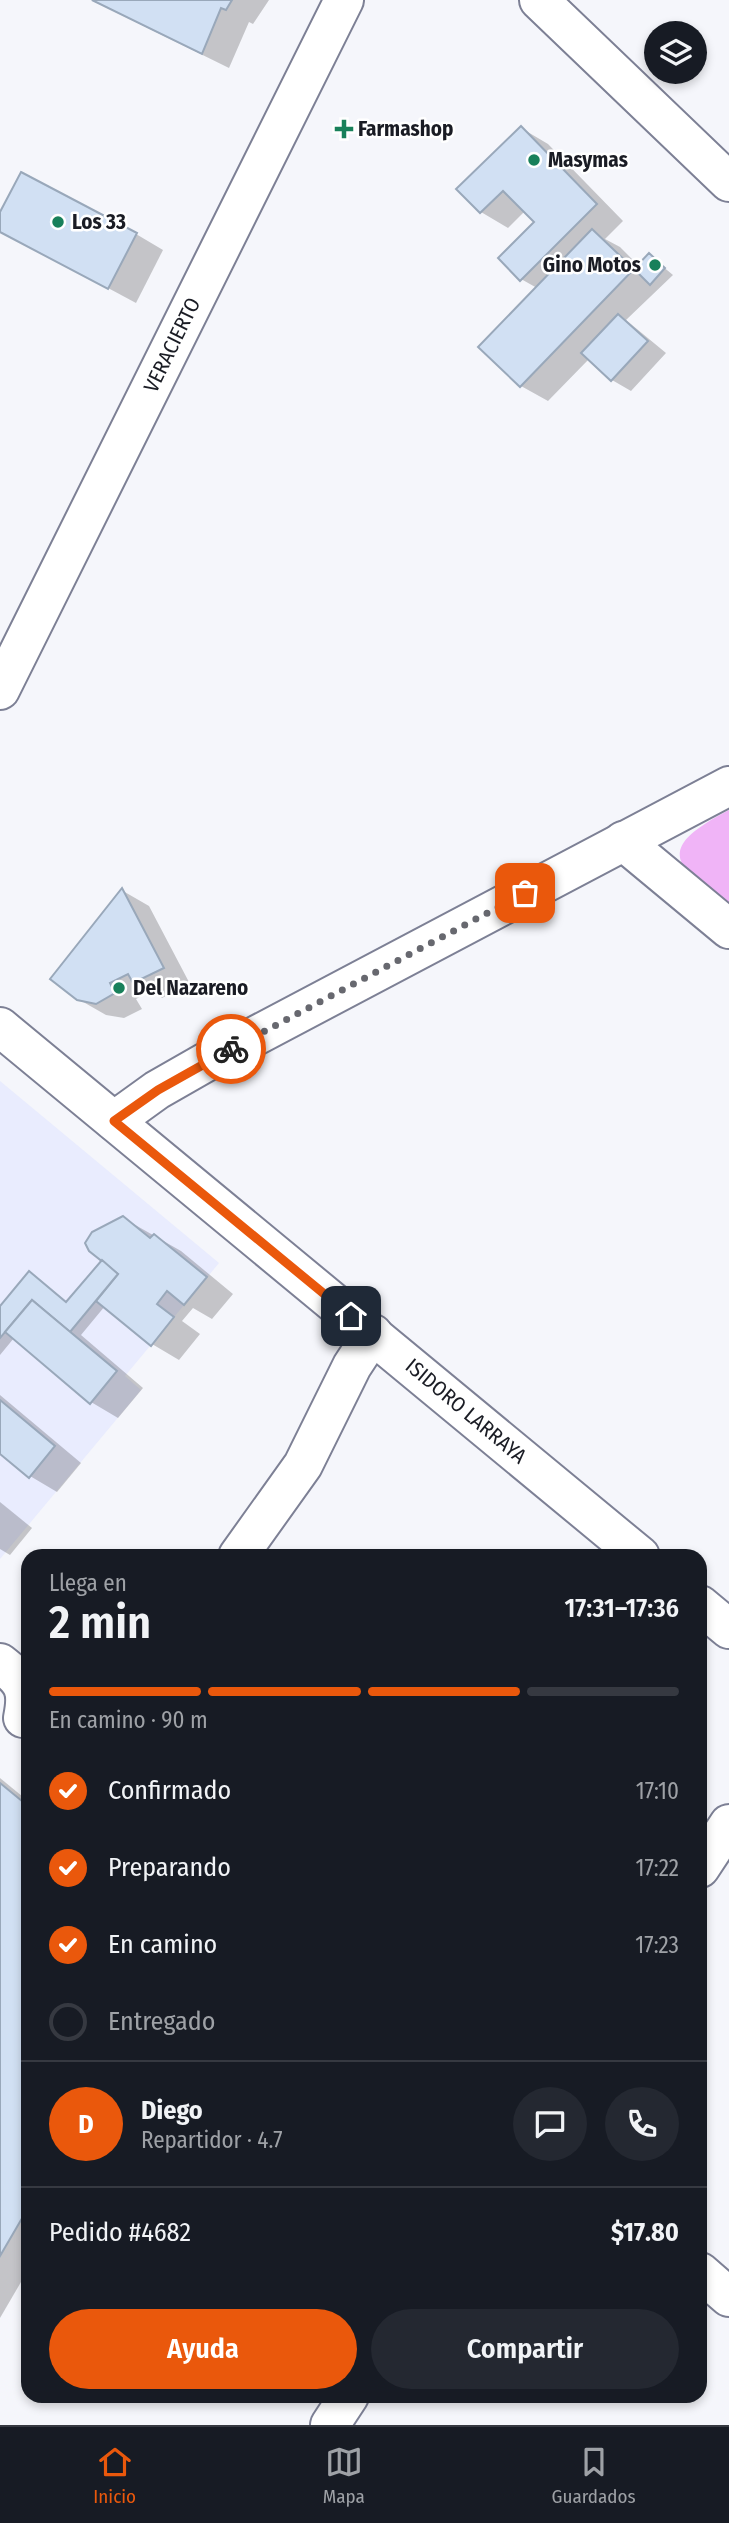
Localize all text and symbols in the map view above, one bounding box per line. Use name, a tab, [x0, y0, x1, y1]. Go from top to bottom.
map controls	[644, 21, 707, 84]
button: layers	[644, 21, 707, 84]
place label: Farmashop	[358, 116, 453, 142]
marker: Farmashop	[336, 121, 352, 137]
place label: Masymas	[548, 147, 628, 173]
marker: Masymas	[526, 152, 542, 168]
place label: Los 33	[72, 209, 126, 235]
marker: Los 33	[50, 214, 66, 230]
place label: Gino Motos	[543, 252, 641, 278]
marker: Gino Motos	[647, 257, 663, 273]
street label: VERACIERTO	[138, 293, 206, 397]
pin	[495, 863, 555, 923]
icon: bag	[506, 874, 544, 912]
place label: Del Nazareno	[133, 975, 248, 1001]
marker: Del Nazareno	[111, 980, 127, 996]
courier	[196, 1014, 266, 1084]
icon: bike	[212, 1030, 250, 1068]
pin	[321, 1286, 381, 1346]
icon: home	[332, 1297, 370, 1335]
street label: ISIDORO LARRAYA	[400, 1353, 532, 1469]
text: Llega en	[49, 1569, 127, 1597]
text: 17:31–17:36	[564, 1593, 679, 1624]
text: 2 min	[49, 1595, 151, 1650]
text: En camino · 90 m	[49, 1706, 208, 1734]
icon: check	[49, 1772, 87, 1810]
text: Confirmado	[108, 1775, 231, 1806]
text: 17:10	[636, 1777, 679, 1805]
icon: check	[49, 1849, 87, 1887]
text: Preparando	[108, 1852, 231, 1883]
text: 17:22	[636, 1854, 679, 1882]
icon: check	[49, 1926, 87, 1964]
text: En camino	[108, 1929, 217, 1960]
text: 17:23	[635, 1931, 679, 1959]
text: Entregado	[108, 2006, 215, 2037]
button: chat	[513, 2087, 587, 2161]
button: phone	[605, 2087, 679, 2161]
text: Diego	[141, 2095, 203, 2126]
text: D	[78, 2109, 94, 2140]
text: Repartidor · 4.7	[141, 2126, 283, 2154]
text: Pedido #4682	[49, 2217, 191, 2248]
text: $17.80	[611, 2217, 679, 2248]
button: Ayuda	[49, 2309, 357, 2389]
button: Compartir	[371, 2309, 679, 2389]
tab: Inicio	[93, 2443, 136, 2508]
tab: Mapa	[323, 2443, 365, 2508]
tab: Guardados	[552, 2443, 636, 2508]

